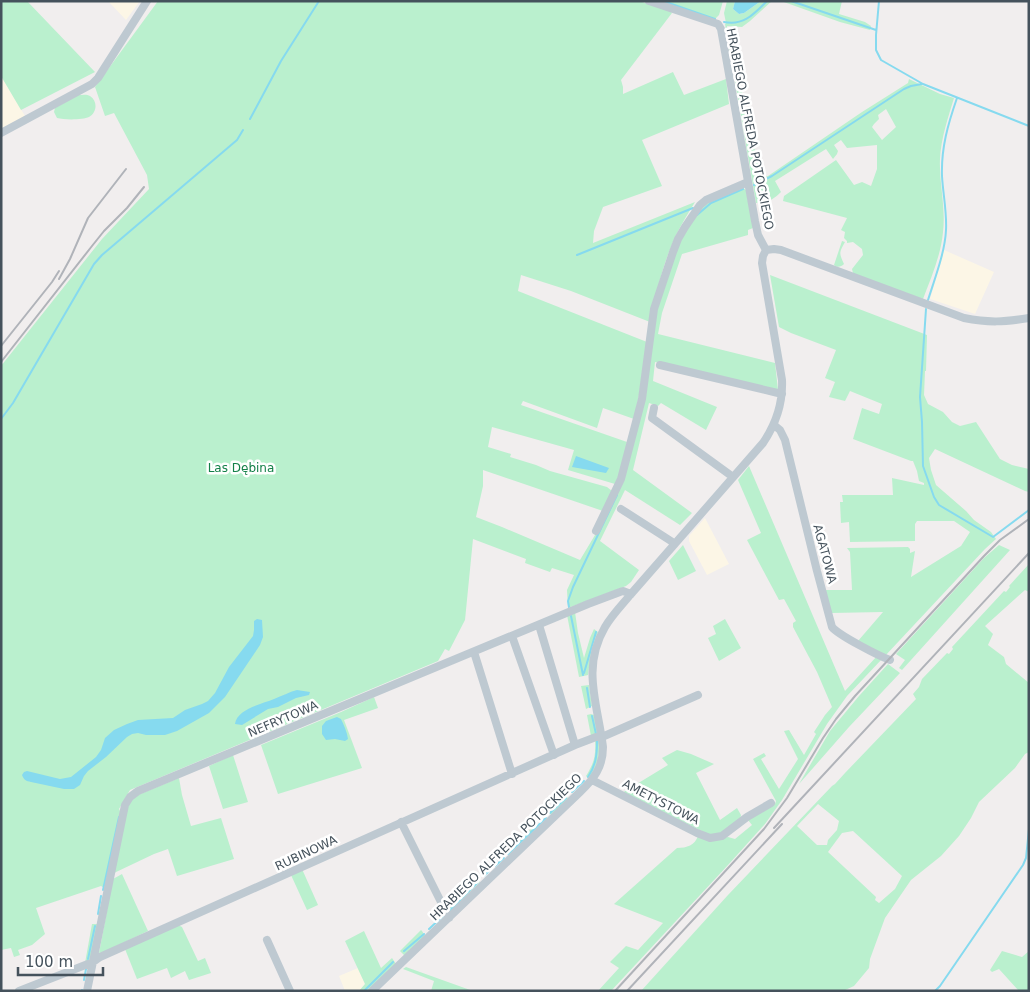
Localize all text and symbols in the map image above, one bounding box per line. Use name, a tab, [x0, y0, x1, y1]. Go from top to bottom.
street label: HRABIEGO ALFREDA POTOCKIEGO	[724, 27, 776, 231]
park label: Las Dębina	[208, 461, 274, 475]
street label: AGATOWA	[810, 523, 840, 586]
street label: NEFRYTOWA	[246, 698, 321, 740]
street label: HRABIEGO ALFREDA POTOCKIEGO	[427, 771, 585, 923]
street label: AMETYSTOWA	[620, 777, 703, 828]
street label: RUBINOWA	[273, 832, 340, 873]
scale bar	[18, 944, 102, 976]
text: 100 m	[25, 953, 73, 971]

